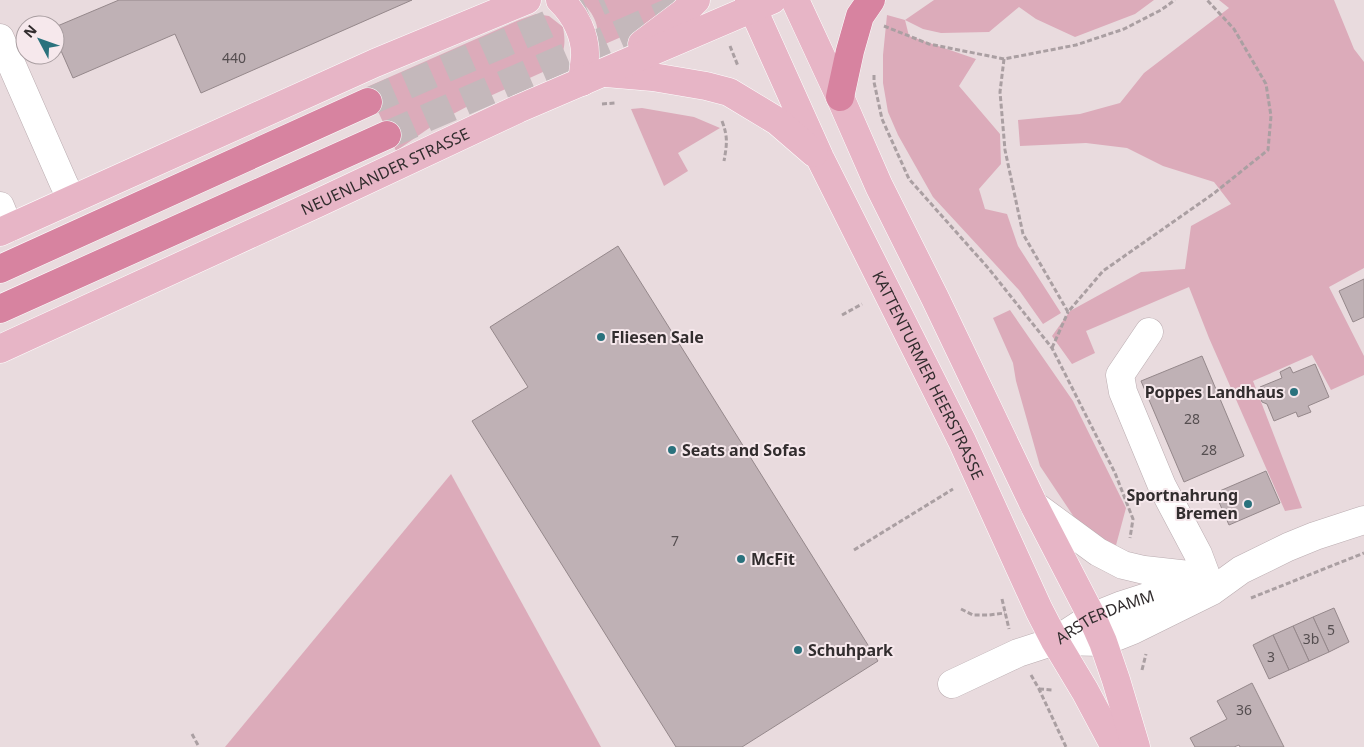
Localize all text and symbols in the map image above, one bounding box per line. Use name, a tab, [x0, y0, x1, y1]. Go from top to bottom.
north arrow	[15, 15, 65, 65]
text: N	[19, 21, 41, 42]
house number: 440	[222, 48, 246, 67]
street label: NEUENLANDER STRASSE	[297, 122, 473, 220]
street label: KATTENTURMER HEERSTRASSE	[867, 267, 989, 483]
place label: Fliesen Sale	[611, 326, 704, 348]
marker: Fliesen Sale	[595, 331, 607, 343]
place label: Poppes Landhaus	[1145, 381, 1284, 403]
marker: Poppes Landhaus	[1288, 386, 1300, 398]
house number: 28	[1184, 409, 1200, 428]
place label: Seats and Sofas	[682, 439, 806, 461]
house number: 28	[1201, 440, 1217, 459]
marker: Seats and Sofas	[666, 444, 678, 456]
place label: Sportnahrung Bremen	[1127, 484, 1238, 524]
marker: Sportnahrung Bremen	[1242, 498, 1254, 510]
house number: 7	[671, 531, 679, 550]
place label: McFit	[751, 548, 795, 570]
marker: McFit	[735, 553, 747, 565]
street label: ARSTERDAMM	[1051, 584, 1157, 649]
house number: 5	[1327, 620, 1335, 639]
house number: 3b	[1303, 629, 1319, 648]
place label: Schuhpark	[808, 639, 893, 661]
marker: Schuhpark	[792, 644, 804, 656]
house number: 3	[1267, 647, 1275, 666]
house number: 36	[1236, 700, 1252, 719]

